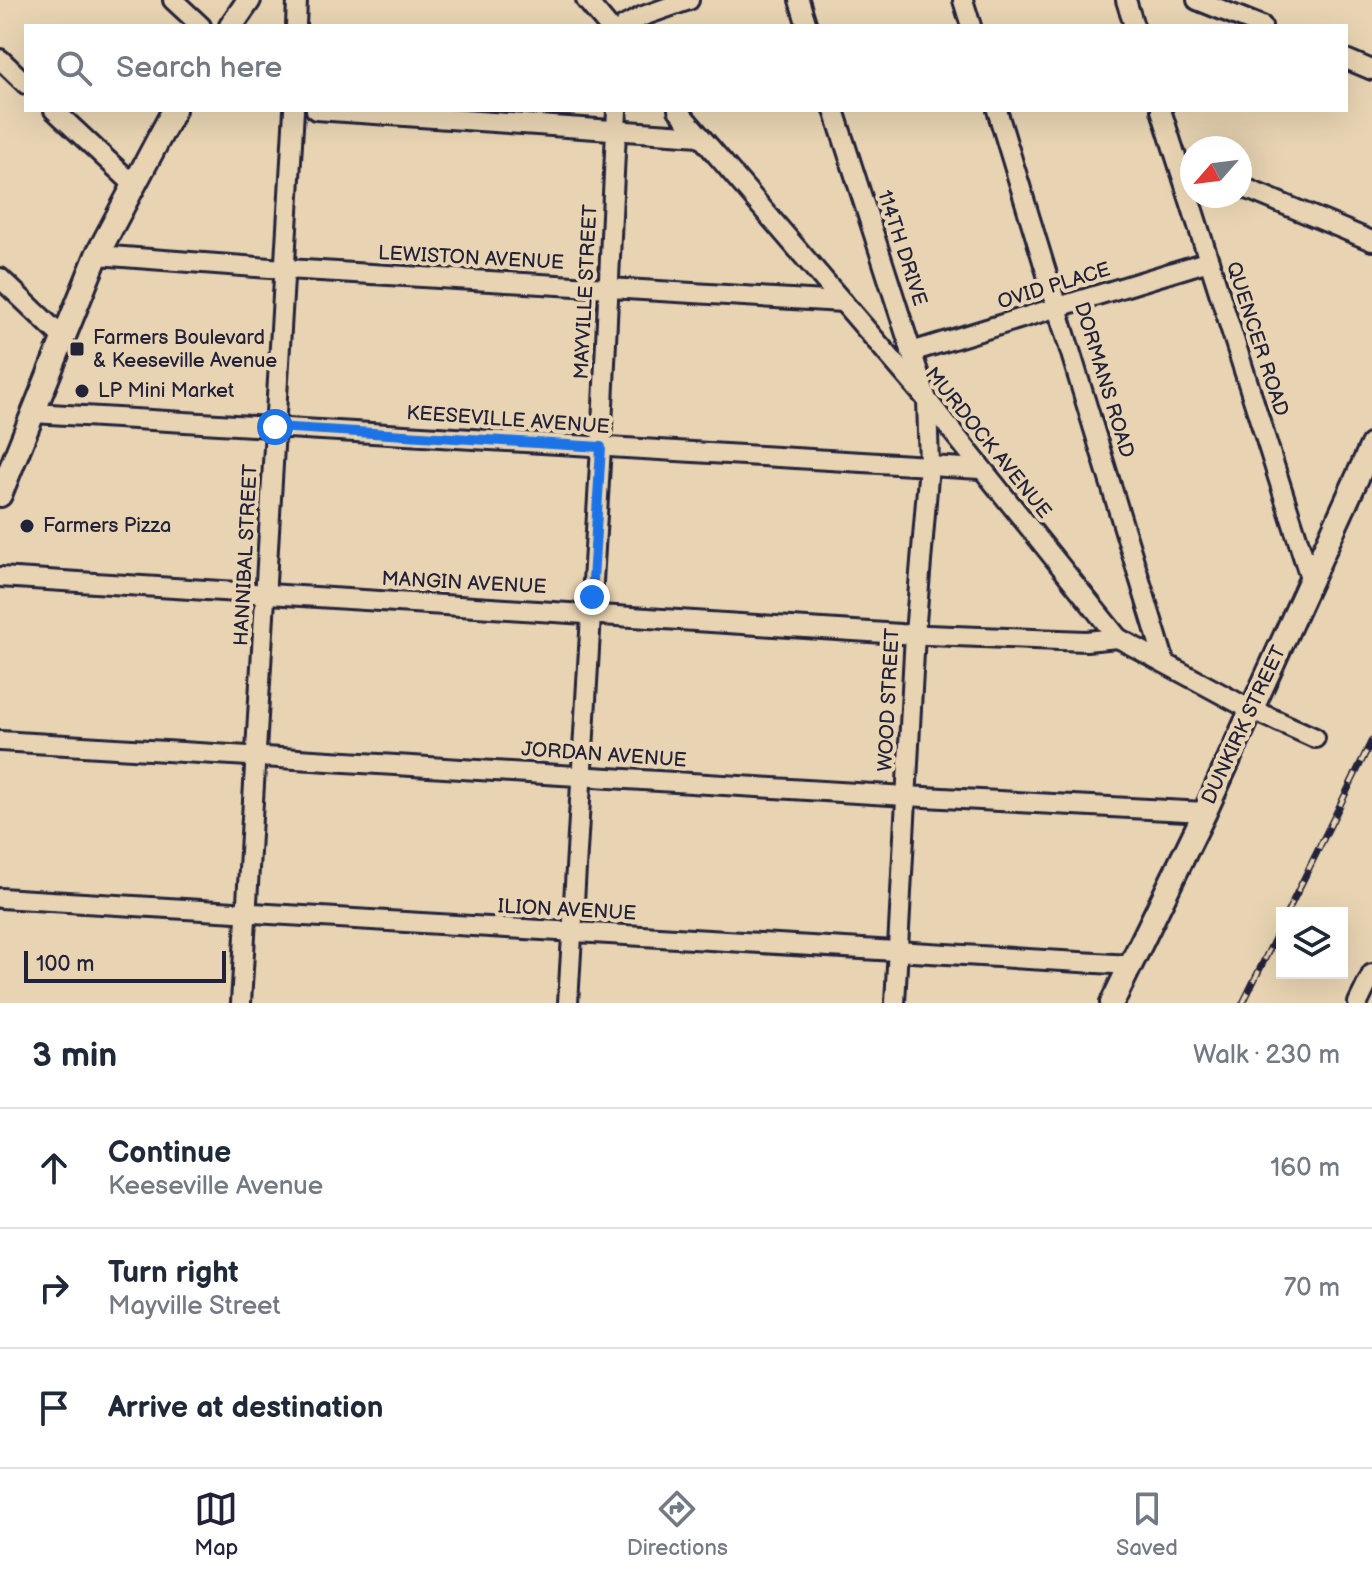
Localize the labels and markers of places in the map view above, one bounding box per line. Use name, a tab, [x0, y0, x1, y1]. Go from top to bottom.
place label: Farmers Boulevard & Keeseville Avenue	[93, 326, 277, 373]
marker: Farmers Boulevard & Keeseville Avenue	[68, 340, 86, 358]
place label: LP Mini Market	[98, 379, 234, 403]
marker: LP Mini Market	[73, 382, 91, 400]
place label: Farmers Pizza	[43, 514, 171, 538]
marker: Farmers Pizza	[18, 517, 36, 535]

